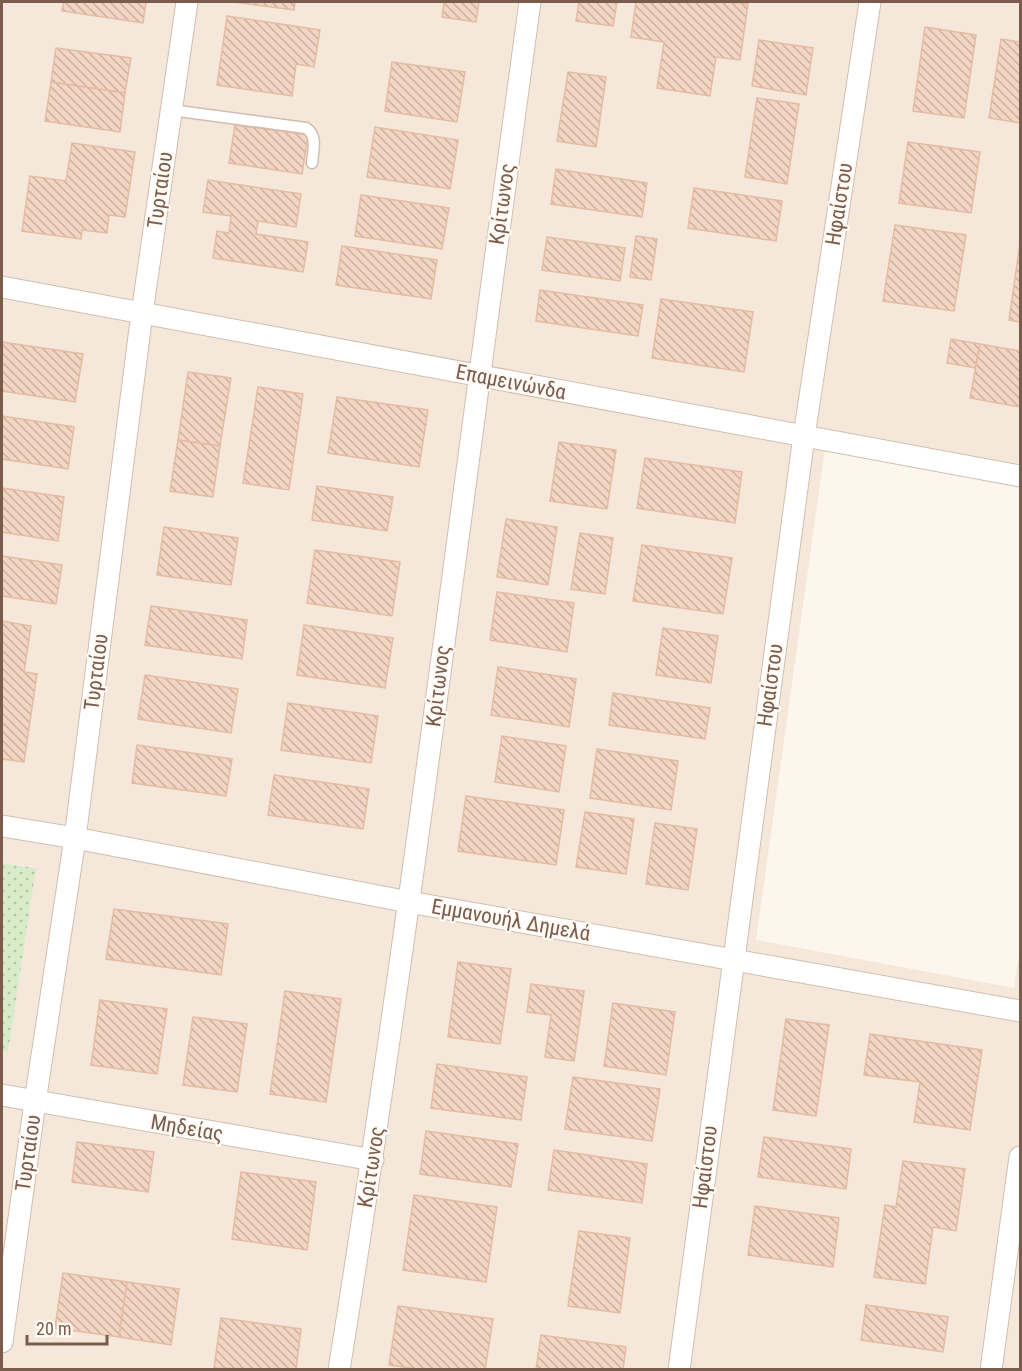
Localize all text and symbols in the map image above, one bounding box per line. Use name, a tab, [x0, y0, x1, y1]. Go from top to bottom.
street label: Τυρταίου	[143, 150, 177, 230]
street label: Ηφαίστου	[821, 161, 857, 247]
street label: Κρίτωνος	[484, 162, 520, 246]
street label: Επαμεινώνδα	[454, 360, 569, 405]
street label: Τυρταίου	[79, 632, 113, 712]
street label: Ηφαίστου	[752, 642, 788, 728]
street label: Κρίτωνος	[421, 644, 455, 728]
street label: Εμμανουήλ Δημελά	[430, 894, 593, 946]
street label: Μηδείας	[149, 1110, 225, 1146]
street label: Τυρταίου	[11, 1113, 45, 1193]
street label: Ηφαίστου	[688, 1124, 722, 1210]
street label: Κρίτωνος	[353, 1125, 389, 1209]
scale bar	[27, 1308, 106, 1346]
text: 20 m	[36, 1318, 71, 1339]

